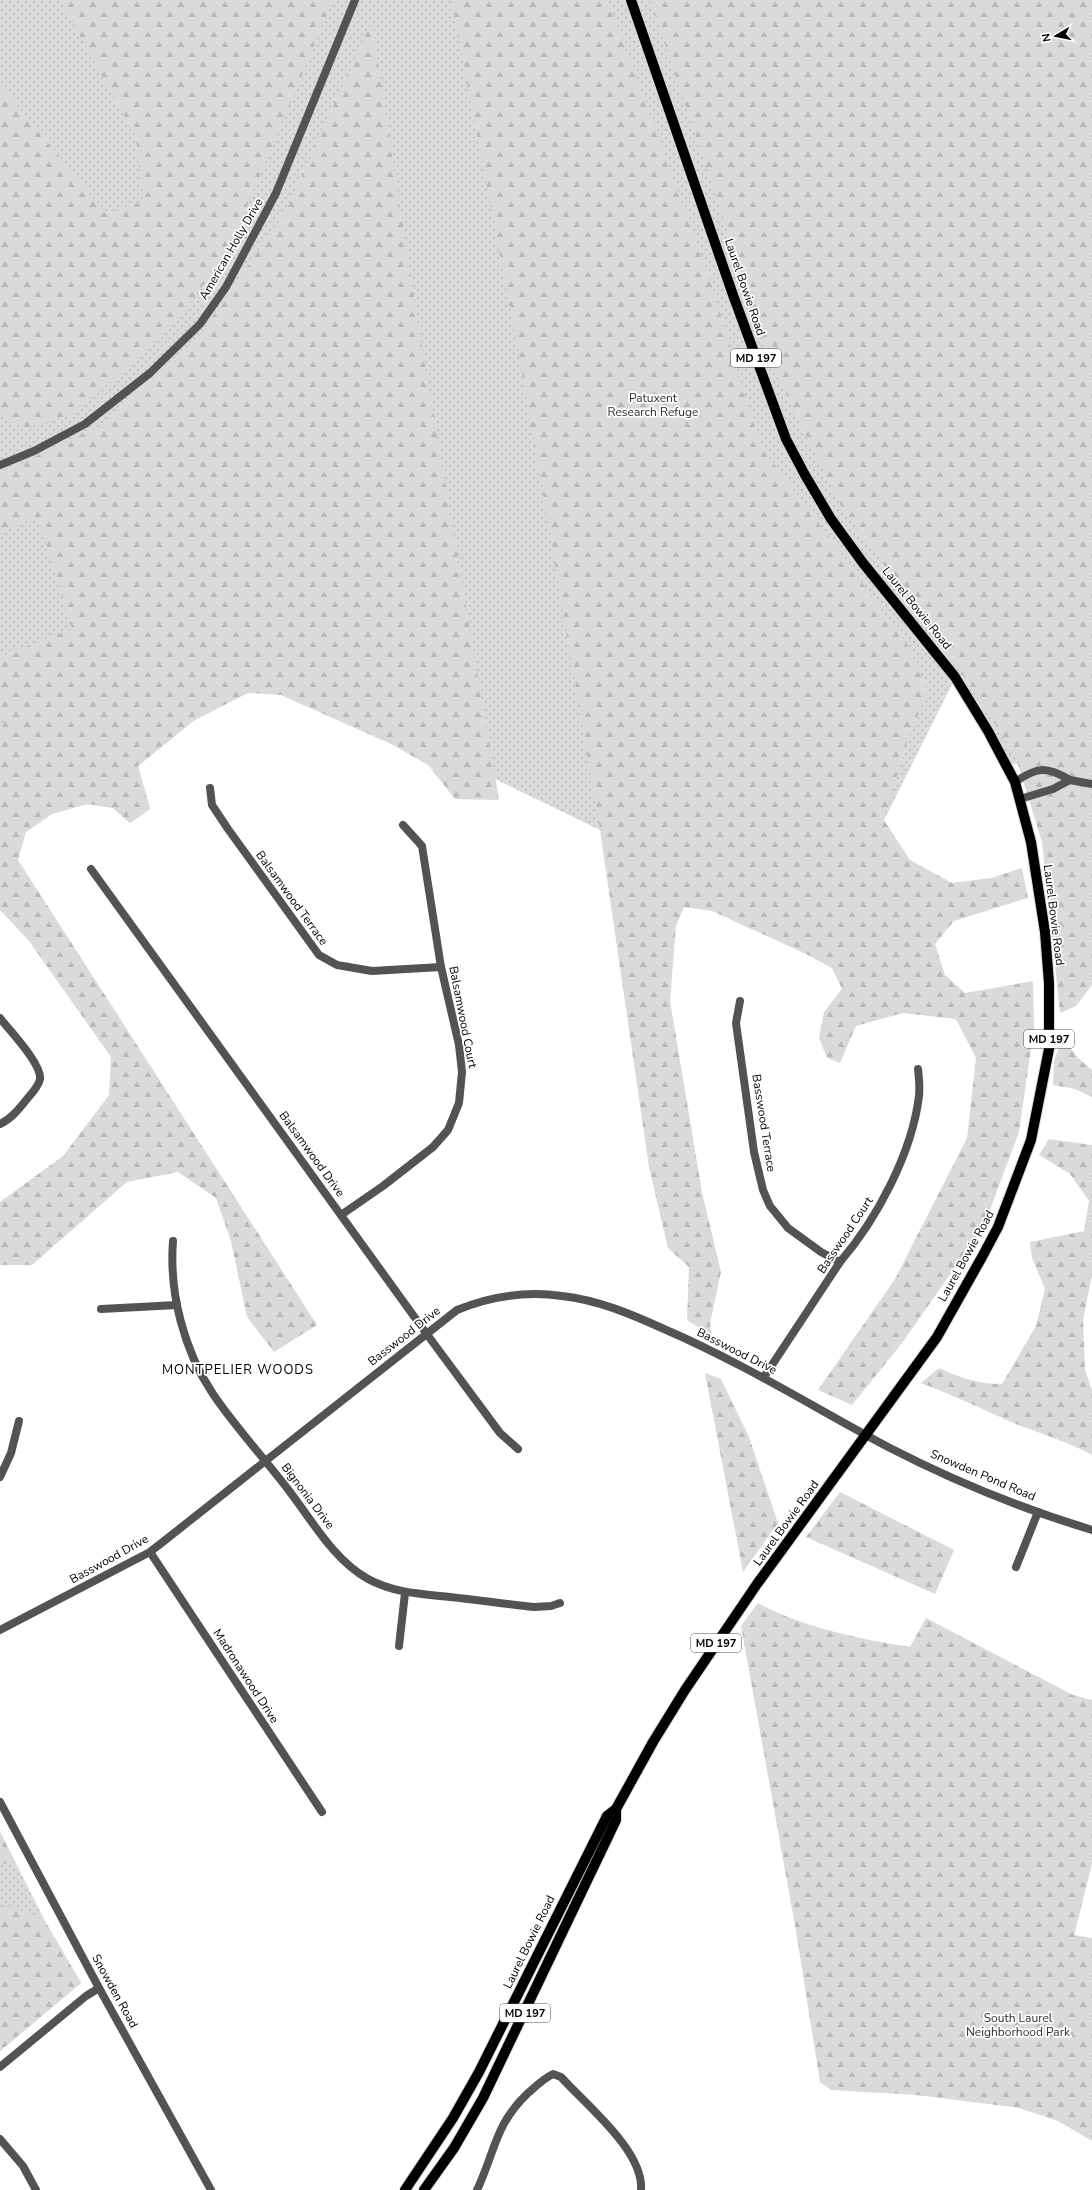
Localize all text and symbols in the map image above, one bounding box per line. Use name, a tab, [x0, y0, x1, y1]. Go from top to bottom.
north arrow	[1036, 16, 1076, 56]
text: N	[1039, 32, 1055, 43]
street label: American Holly Drive	[195, 195, 267, 303]
street label: Laurel Bowie Road	[721, 236, 769, 338]
road number: MD 197	[731, 349, 781, 367]
park label: Patuxent Research Refuge	[608, 390, 698, 420]
street label: Laurel Bowie Road	[879, 563, 955, 653]
street label: Balsamwood Terrace	[252, 848, 332, 948]
street label: Laurel Bowie Road	[1040, 863, 1068, 967]
street label: Balsamwood Court	[445, 965, 481, 1070]
road number: MD 197	[1024, 1030, 1074, 1048]
street label: Basswood Terrace	[748, 1073, 780, 1173]
street label: Balsamwood Drive	[275, 1108, 349, 1200]
street label: Basswood Court	[813, 1193, 877, 1276]
street label: Laurel Bowie Road	[934, 1208, 998, 1304]
street label: Basswood Drive	[364, 1303, 444, 1369]
street label: Basswood Drive	[694, 1324, 780, 1378]
district label: MONTPELIER WOODS	[162, 1361, 314, 1379]
street label: Snowden Pond Road	[928, 1446, 1038, 1504]
street label: Bignonia Drive	[278, 1460, 338, 1532]
street label: Laurel Bowie Road	[750, 1477, 822, 1569]
street label: Basswood Drive	[67, 1531, 151, 1587]
street label: Madronawood Drive	[209, 1626, 283, 1726]
road number: MD 197	[691, 1634, 741, 1652]
street label: Laurel Bowie Road	[499, 1893, 559, 1991]
street label: Snowden Road	[88, 1951, 142, 2031]
road number: MD 197	[500, 2004, 550, 2022]
park label: South Laurel Neighborhood Park	[966, 2010, 1071, 2040]

